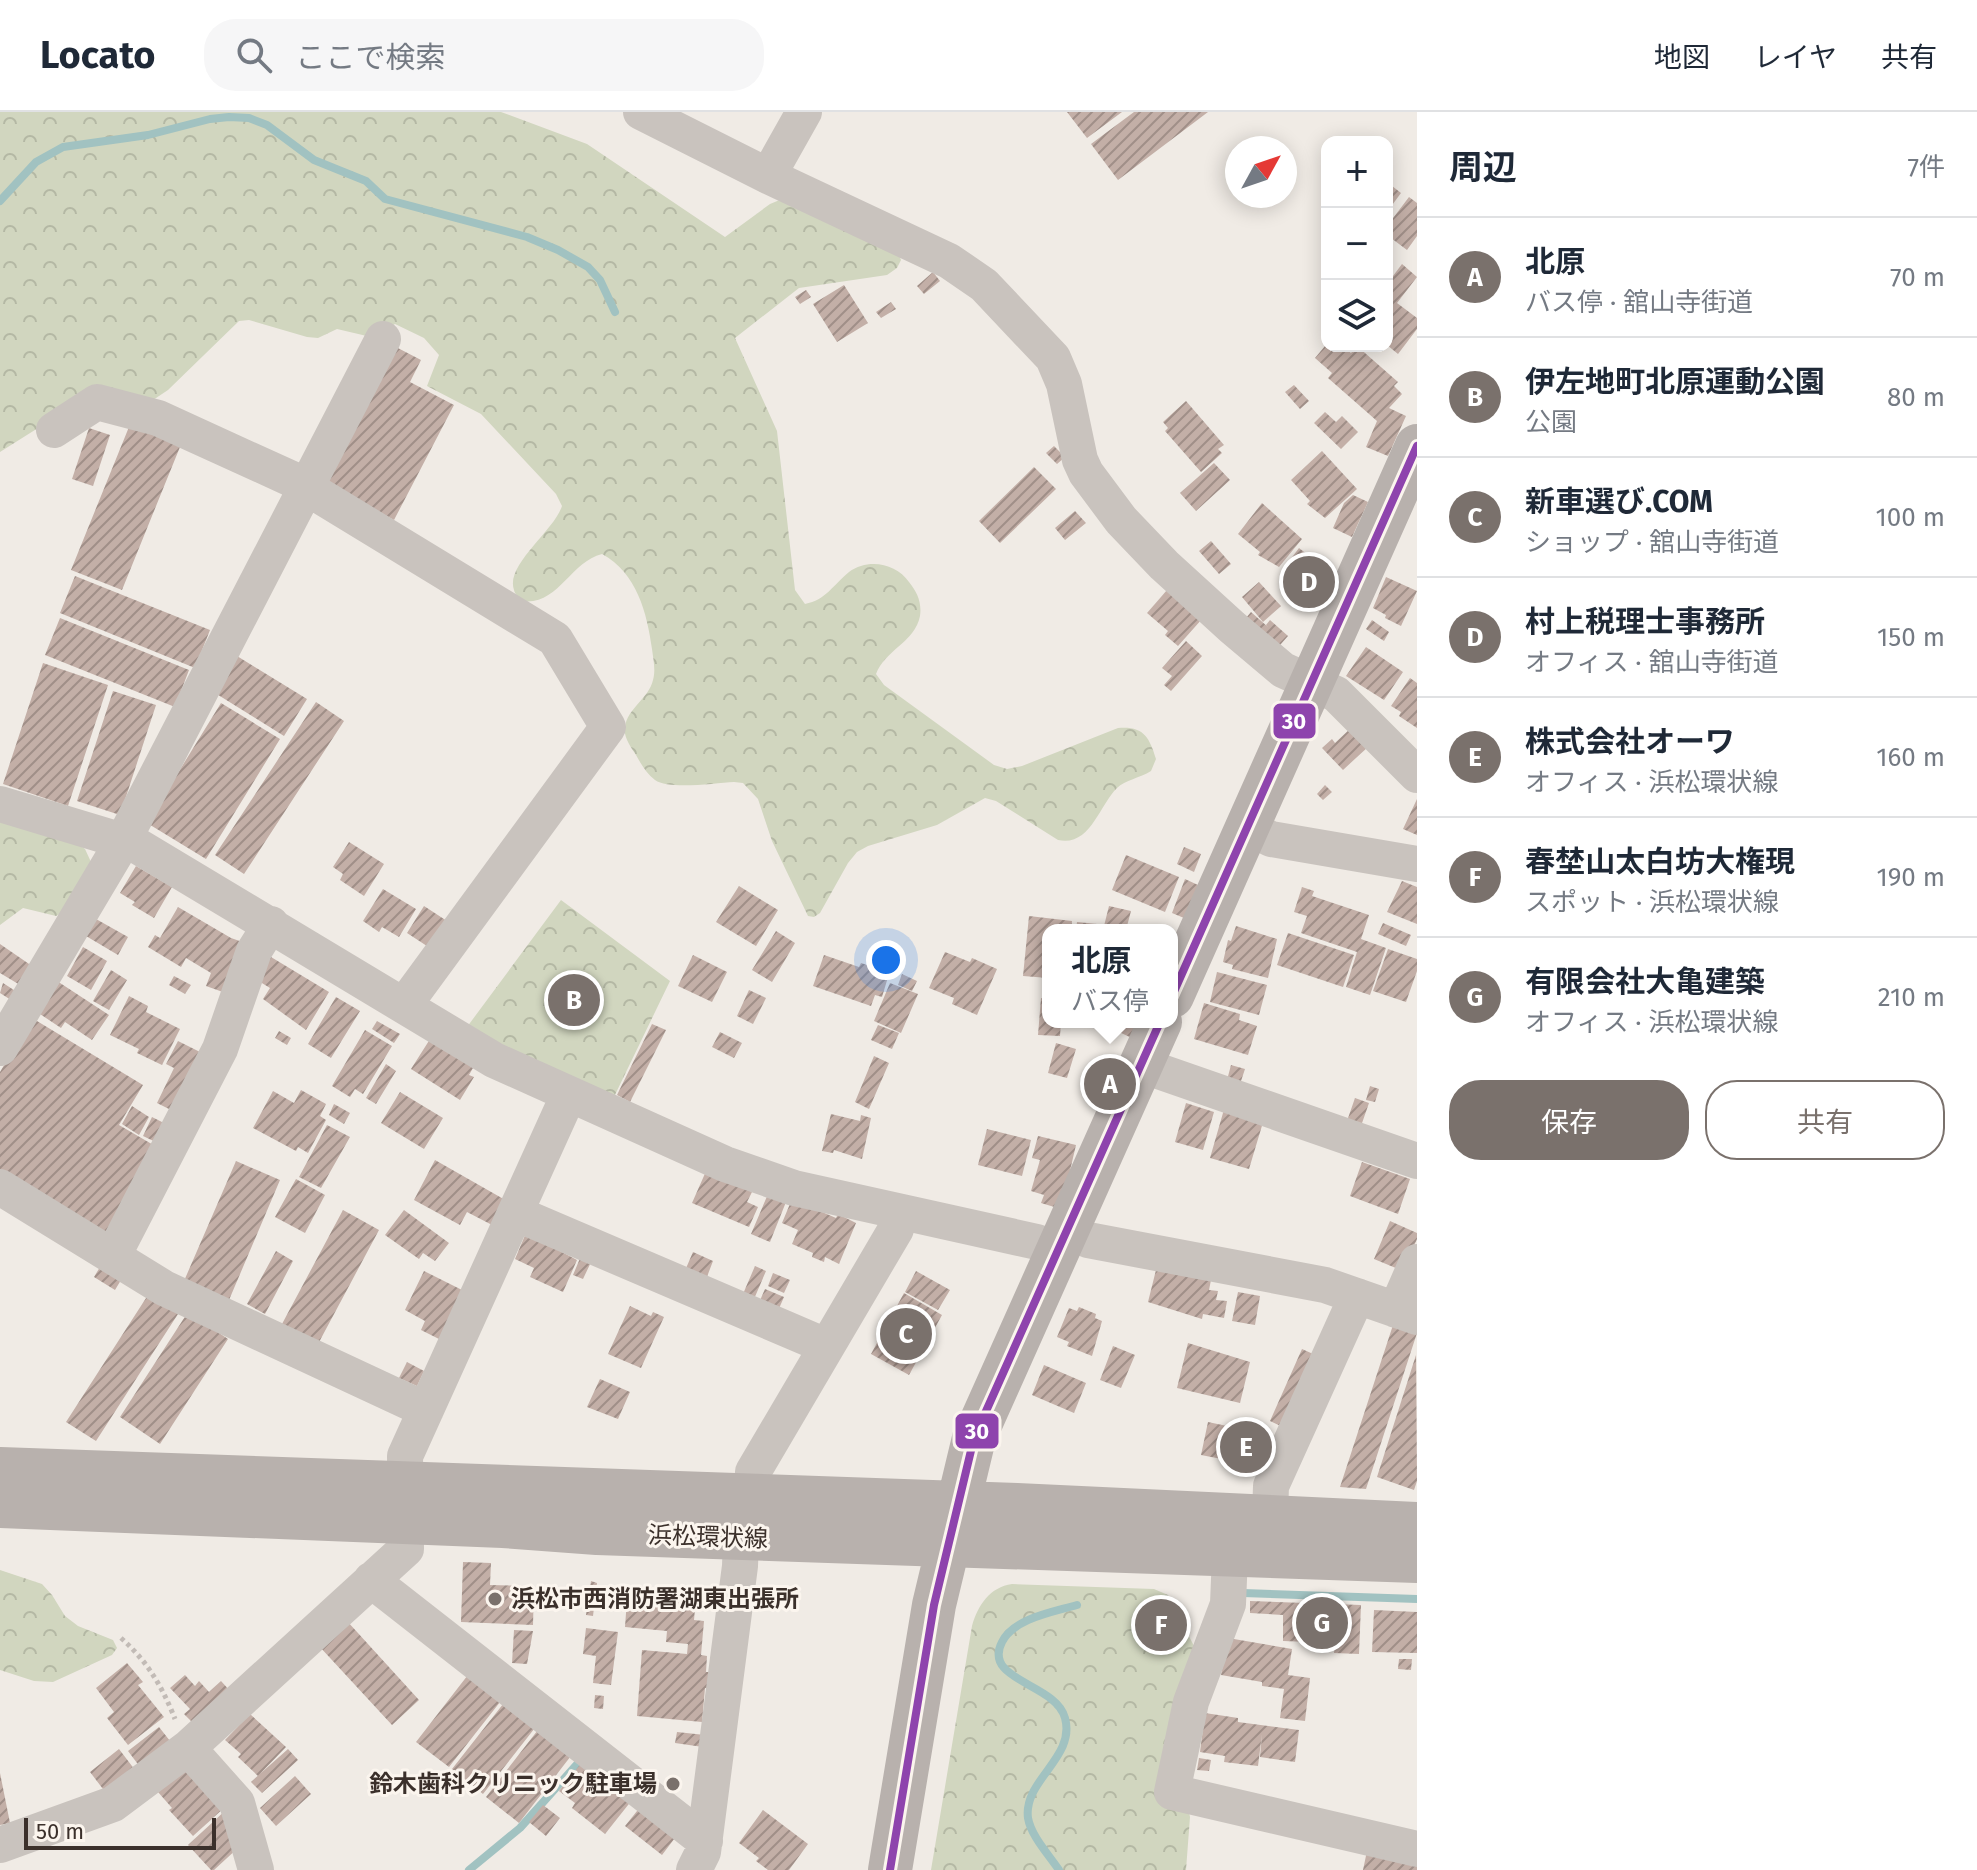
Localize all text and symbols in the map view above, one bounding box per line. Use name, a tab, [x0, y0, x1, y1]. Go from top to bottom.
search box	[204, 19, 764, 91]
text: Locato	[40, 32, 156, 78]
icon: search	[232, 33, 276, 77]
text: ここで検索	[296, 40, 446, 76]
text: 地図	[1654, 41, 1710, 74]
text: レイヤ	[1754, 41, 1837, 74]
text: 共有	[1881, 41, 1937, 74]
north arrow	[1225, 136, 1297, 208]
map controls	[1321, 136, 1393, 352]
button: +	[1321, 136, 1393, 208]
text: 周辺	[1449, 147, 1517, 188]
text: 7件	[1907, 152, 1945, 183]
button: −	[1321, 208, 1393, 280]
text: 北原	[1525, 244, 1585, 280]
text: A	[1467, 262, 1483, 293]
text: 70 m	[1890, 262, 1945, 293]
button: layers	[1321, 280, 1393, 352]
text: バス停 · 舘山寺街道	[1525, 287, 1753, 318]
text: 伊左地町北原運動公園	[1525, 364, 1825, 400]
text: B	[1467, 382, 1483, 413]
text: 80 m	[1887, 382, 1945, 413]
text: 公園	[1525, 407, 1577, 438]
text: 新車選び.COM	[1525, 484, 1713, 520]
text: C	[1468, 502, 1482, 533]
text: 100 m	[1876, 502, 1945, 533]
text: ショップ · 舘山寺街道	[1525, 527, 1779, 558]
pin: D	[1283, 552, 1335, 612]
text: 村上税理士事務所	[1525, 604, 1765, 640]
text: D	[1467, 622, 1483, 653]
text: 150 m	[1877, 622, 1945, 653]
text: オフィス · 舘山寺街道	[1525, 647, 1779, 678]
line badge: 30	[1272, 702, 1317, 740]
text: 30	[1281, 708, 1306, 735]
text: 株式会社オーワ	[1525, 724, 1735, 760]
text: E	[1468, 742, 1482, 773]
text: 160 m	[1876, 742, 1945, 773]
text: オフィス · 浜松環状線	[1525, 767, 1779, 798]
text: 春埜山太白坊大権現	[1525, 844, 1795, 880]
text: F	[1469, 862, 1481, 893]
text: 190 m	[1876, 862, 1945, 893]
text: スポット · 浜松環状線	[1525, 887, 1779, 918]
popup	[1042, 924, 1178, 1028]
your location	[866, 940, 906, 980]
text: 北原	[1071, 943, 1131, 979]
text: 有限会社大亀建築	[1525, 964, 1765, 1000]
pin: B	[548, 970, 600, 1030]
text: G	[1467, 982, 1483, 1013]
text: 210 m	[1878, 982, 1945, 1013]
text: バス停	[1071, 986, 1149, 1017]
text: オフィス · 浜松環状線	[1525, 1007, 1779, 1038]
pin: A	[1084, 1054, 1136, 1114]
button: 保存	[1449, 1080, 1689, 1160]
button: 共有	[1705, 1080, 1945, 1160]
pin: C	[880, 1304, 932, 1364]
line badge: 30	[954, 1412, 1000, 1450]
pin: E	[1220, 1417, 1272, 1477]
text: 30	[964, 1418, 989, 1445]
street label: 浜松環状線	[648, 1521, 768, 1553]
place label: 浜松市西消防署湖東出張所	[511, 1585, 799, 1613]
marker: 浜松市西消防署湖東出張所	[486, 1590, 504, 1608]
pin: G	[1296, 1593, 1348, 1653]
pin: F	[1135, 1595, 1187, 1655]
place label: 鈴木歯科クリニック駐車場	[369, 1770, 657, 1798]
marker: 鈴木歯科クリニック駐車場	[664, 1775, 682, 1793]
scale bar	[24, 1814, 216, 1850]
text: 50 m	[36, 1818, 84, 1845]

